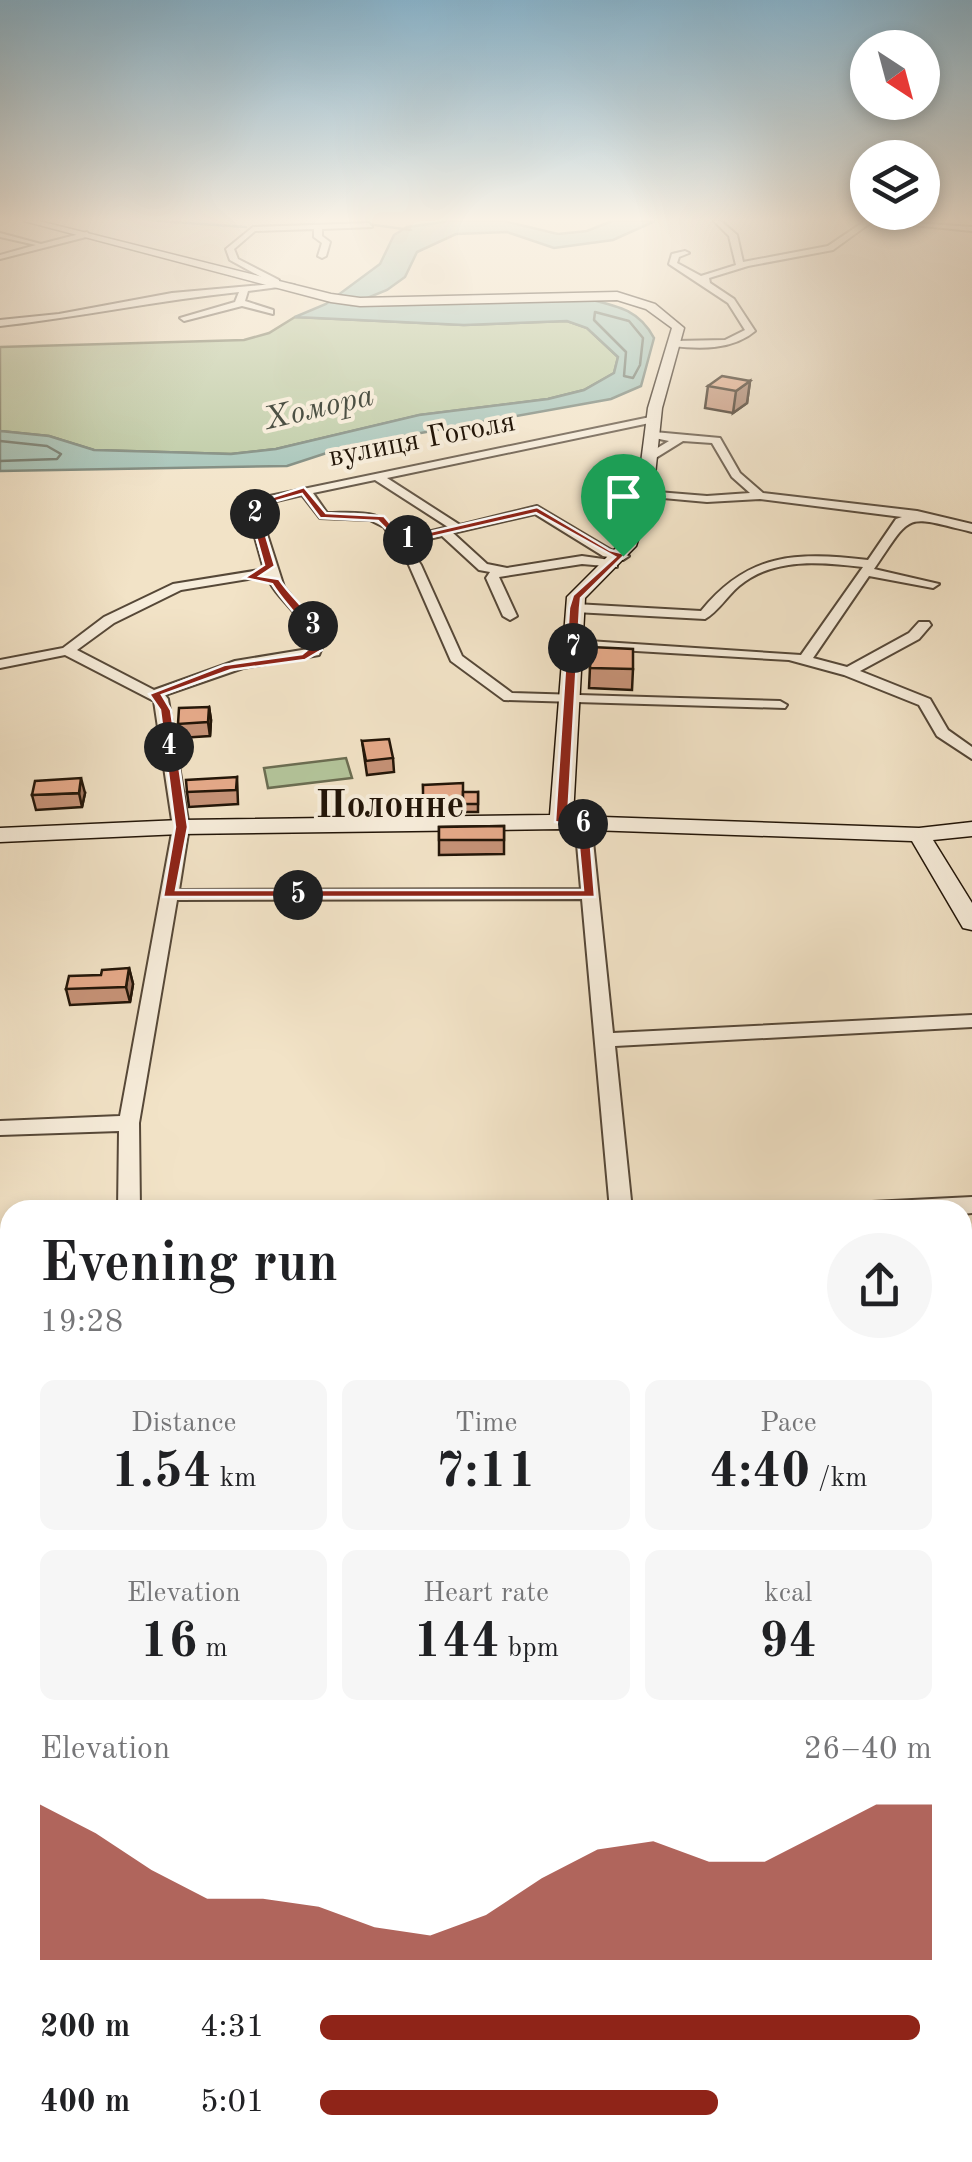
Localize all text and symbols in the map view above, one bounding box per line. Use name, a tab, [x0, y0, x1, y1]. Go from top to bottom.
north arrow	[850, 30, 940, 120]
map controls	[850, 30, 940, 230]
button: layers	[850, 140, 940, 230]
water label: Хомора	[261, 381, 377, 437]
street label: вулиця Гоголя	[326, 407, 518, 473]
pin	[581, 454, 666, 557]
icon: arrive	[596, 469, 651, 524]
pin: 2	[230, 489, 280, 539]
text: 2	[247, 500, 263, 528]
pin: 1	[383, 515, 433, 565]
text: 1	[400, 526, 416, 554]
pin: 3	[288, 601, 338, 651]
text: 3	[305, 612, 321, 640]
pin: 7	[548, 623, 598, 673]
text: 7	[565, 634, 581, 662]
pin: 4	[144, 722, 194, 772]
text: 4	[161, 733, 177, 761]
district label: Полонне	[316, 788, 464, 826]
pin: 6	[558, 799, 608, 849]
text: 6	[575, 810, 591, 838]
pin: 5	[273, 870, 323, 920]
text: 5	[290, 881, 306, 909]
button: share	[827, 1233, 932, 1338]
text: Evening run	[40, 1238, 338, 1293]
text: 19:28	[40, 1307, 123, 1339]
text: Distance	[131, 1410, 236, 1438]
text: Time	[455, 1410, 517, 1438]
text: Pace	[760, 1410, 817, 1438]
text: 1.54	[111, 1448, 212, 1498]
text: 7:11	[435, 1448, 536, 1498]
text: 4:40	[709, 1448, 810, 1498]
text: km	[212, 1465, 256, 1493]
text: /km	[810, 1465, 867, 1493]
text: Elevation	[127, 1580, 241, 1608]
text: Heart rate	[423, 1580, 549, 1608]
text: kcal	[764, 1580, 812, 1608]
text: 16	[140, 1618, 198, 1668]
text: 144	[413, 1618, 500, 1668]
text: 94	[759, 1618, 817, 1668]
text: m	[198, 1635, 228, 1663]
text: bpm	[500, 1635, 559, 1663]
text: Elevation	[40, 1734, 170, 1766]
text: 26–40 m	[804, 1734, 932, 1766]
text: 200 m	[40, 2012, 130, 2044]
text: 4:31	[200, 2012, 265, 2044]
text: 400 m	[40, 2087, 130, 2119]
text: 5:01	[200, 2087, 265, 2119]

